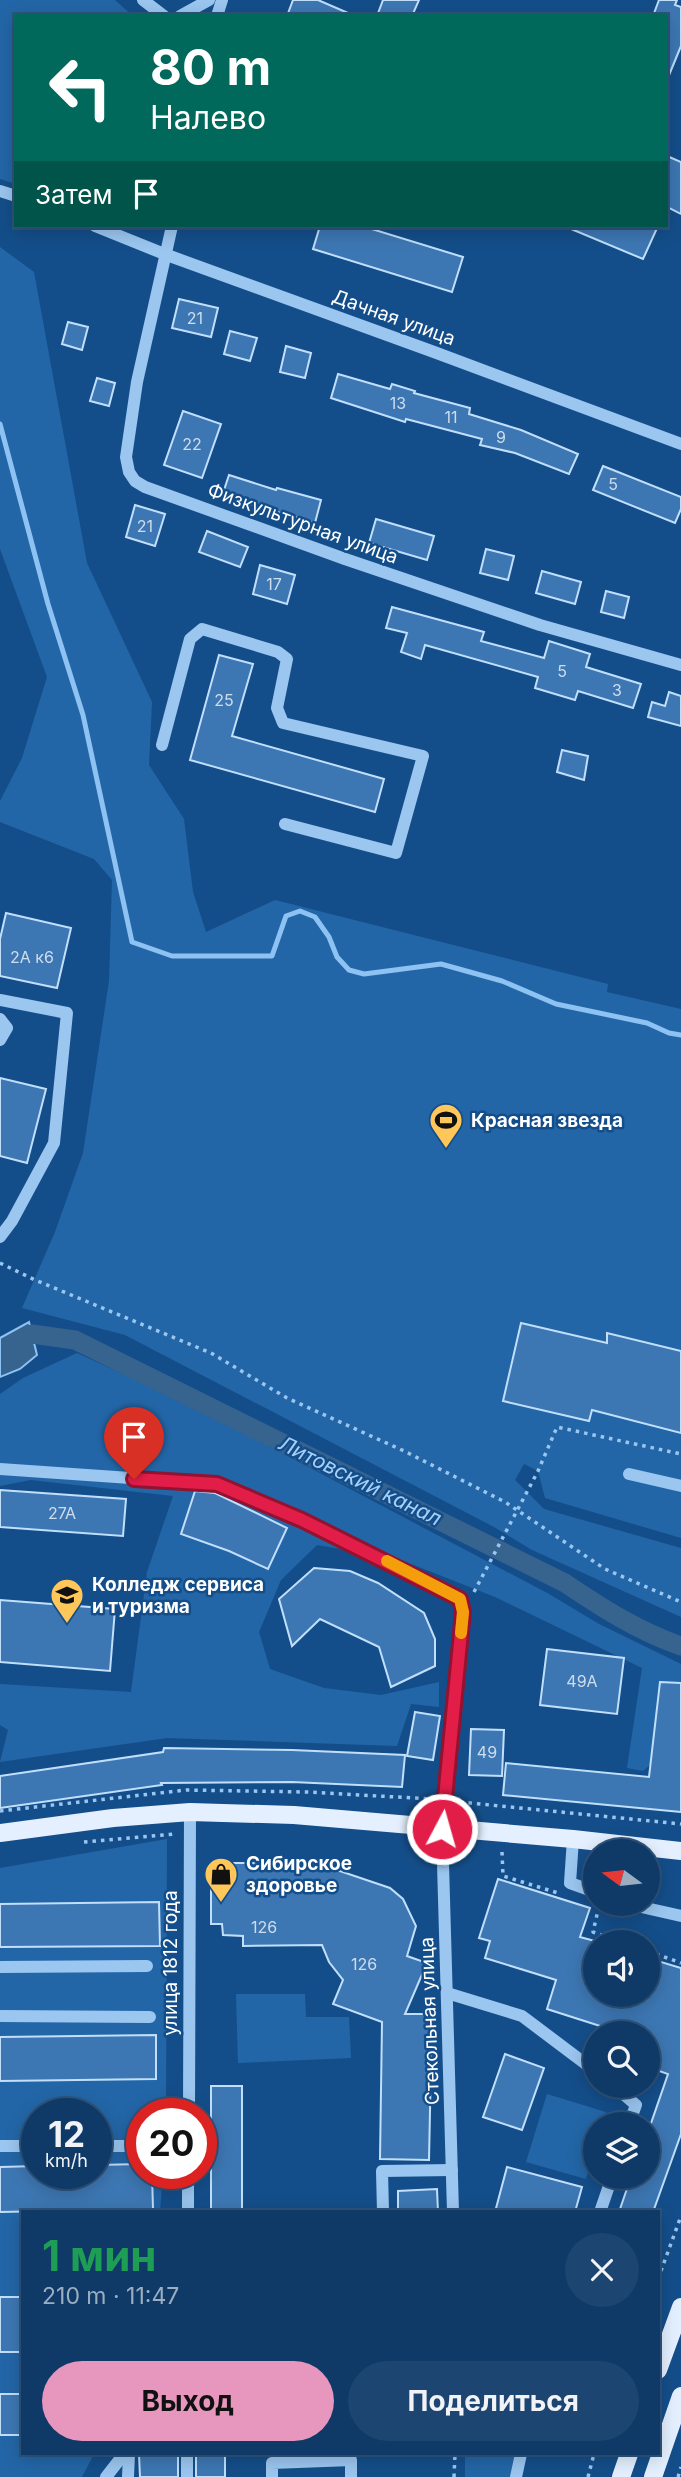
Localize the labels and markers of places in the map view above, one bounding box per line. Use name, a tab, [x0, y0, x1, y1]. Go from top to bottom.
sports icon: Красная звезда	[427, 1101, 465, 1150]
place label: Красная звезда	[471, 1109, 623, 1132]
pin	[104, 1407, 164, 1479]
place label: Колледж сервиса и туризма	[92, 1573, 264, 1618]
school or university icon: Колледж сервиса и туризма	[48, 1576, 86, 1625]
place label: Сибирское здоровье	[246, 1852, 352, 1897]
shop icon: Сибирское здоровье	[202, 1855, 240, 1904]

